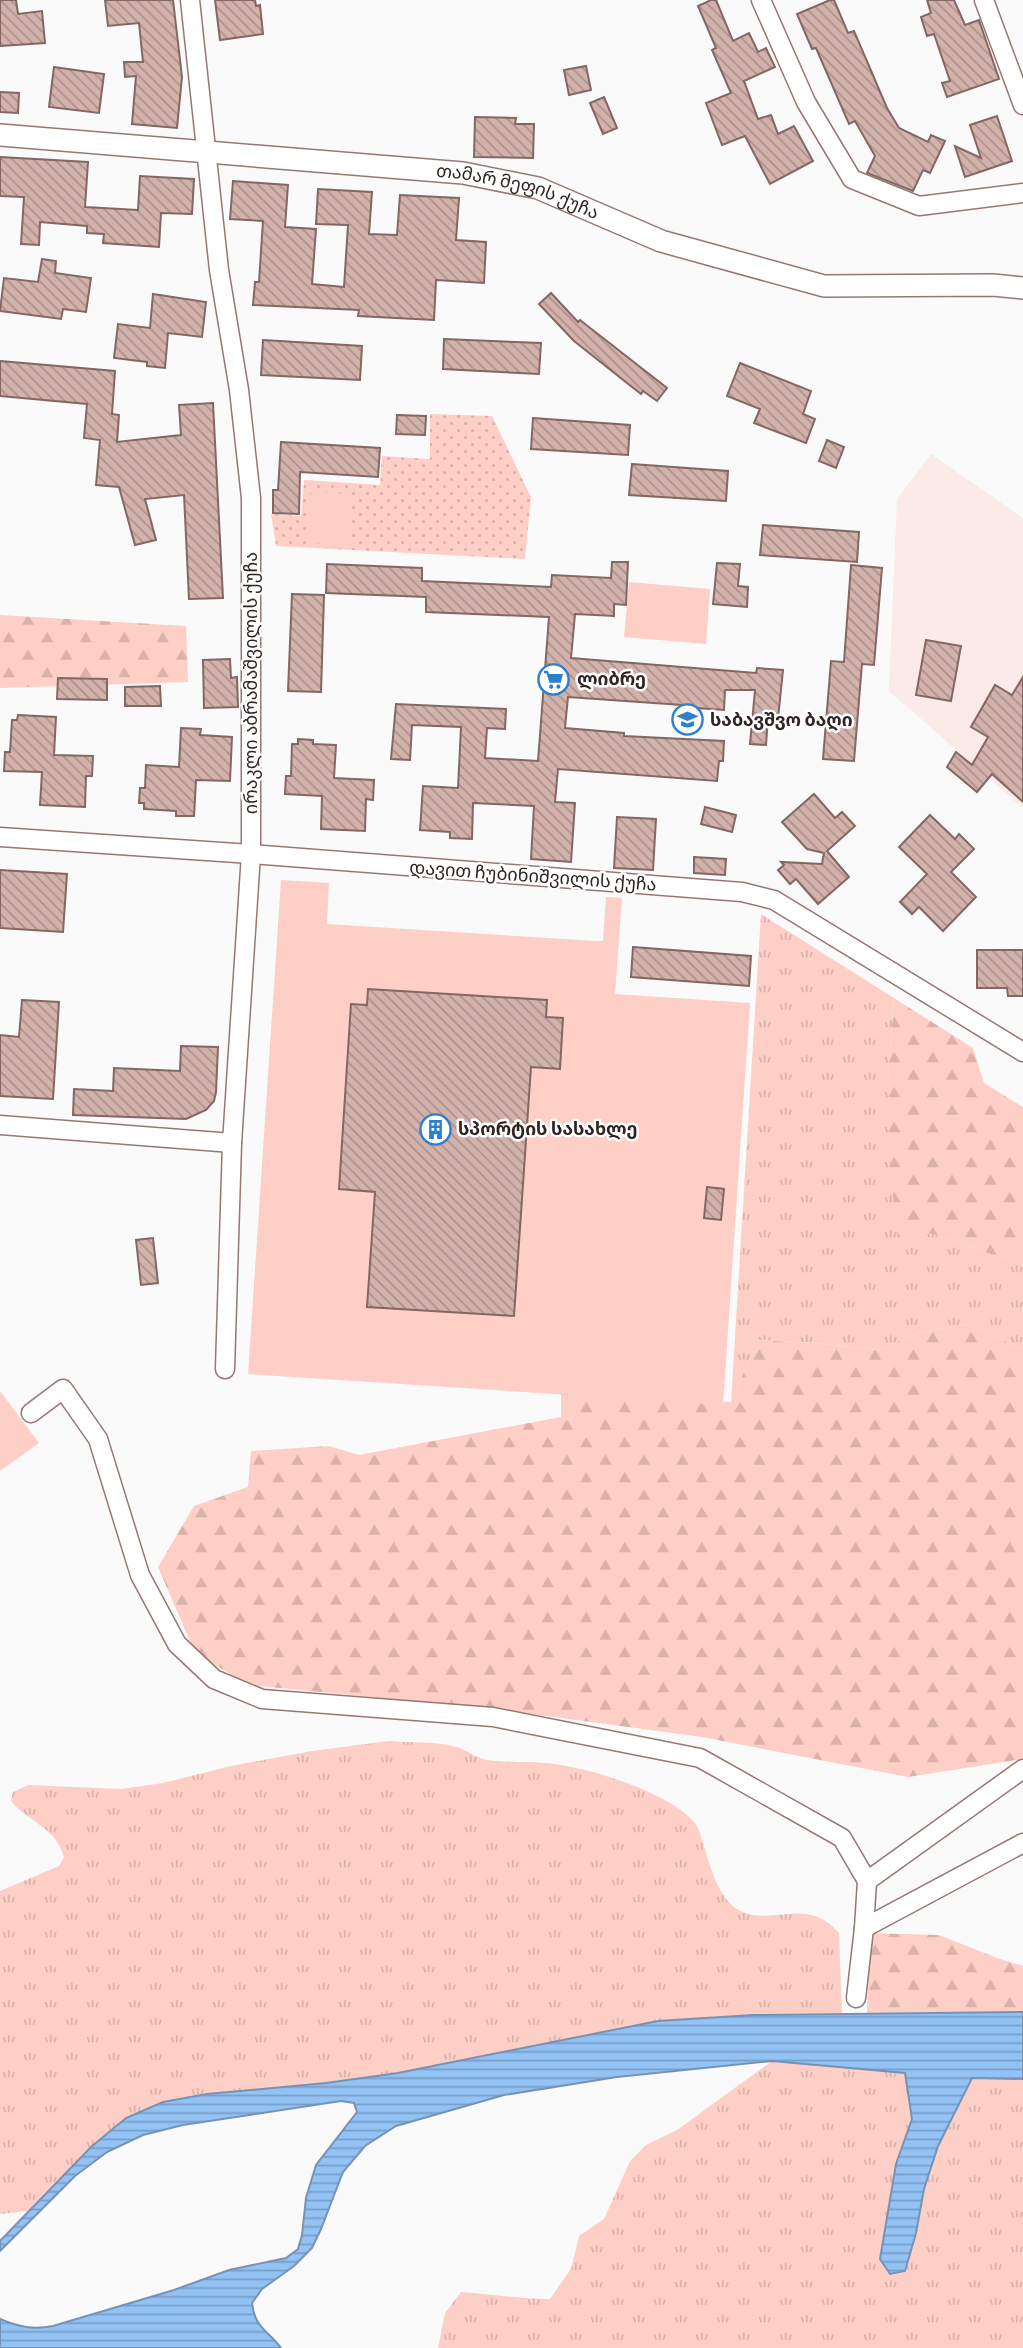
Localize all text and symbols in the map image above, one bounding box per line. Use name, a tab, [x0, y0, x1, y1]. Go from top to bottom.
street label: თამარ მეფის ქუჩა	[435, 159, 603, 224]
street label: ირაკლი აბრამაშვილის ქუჩა	[239, 552, 262, 814]
supermarket icon: ლიბრე	[537, 662, 571, 696]
place label: ლიბრე	[577, 667, 646, 690]
school or university icon: საბავშვო ბაღი	[670, 703, 704, 737]
place label: საბავშვო ბაღი	[710, 708, 853, 731]
street label: დავით ჩუბინიშვილის ქუჩა	[409, 855, 657, 896]
building icon: სპორტის სასახლე	[418, 1112, 452, 1146]
place label: სპორტის სასახლე	[458, 1117, 637, 1140]

